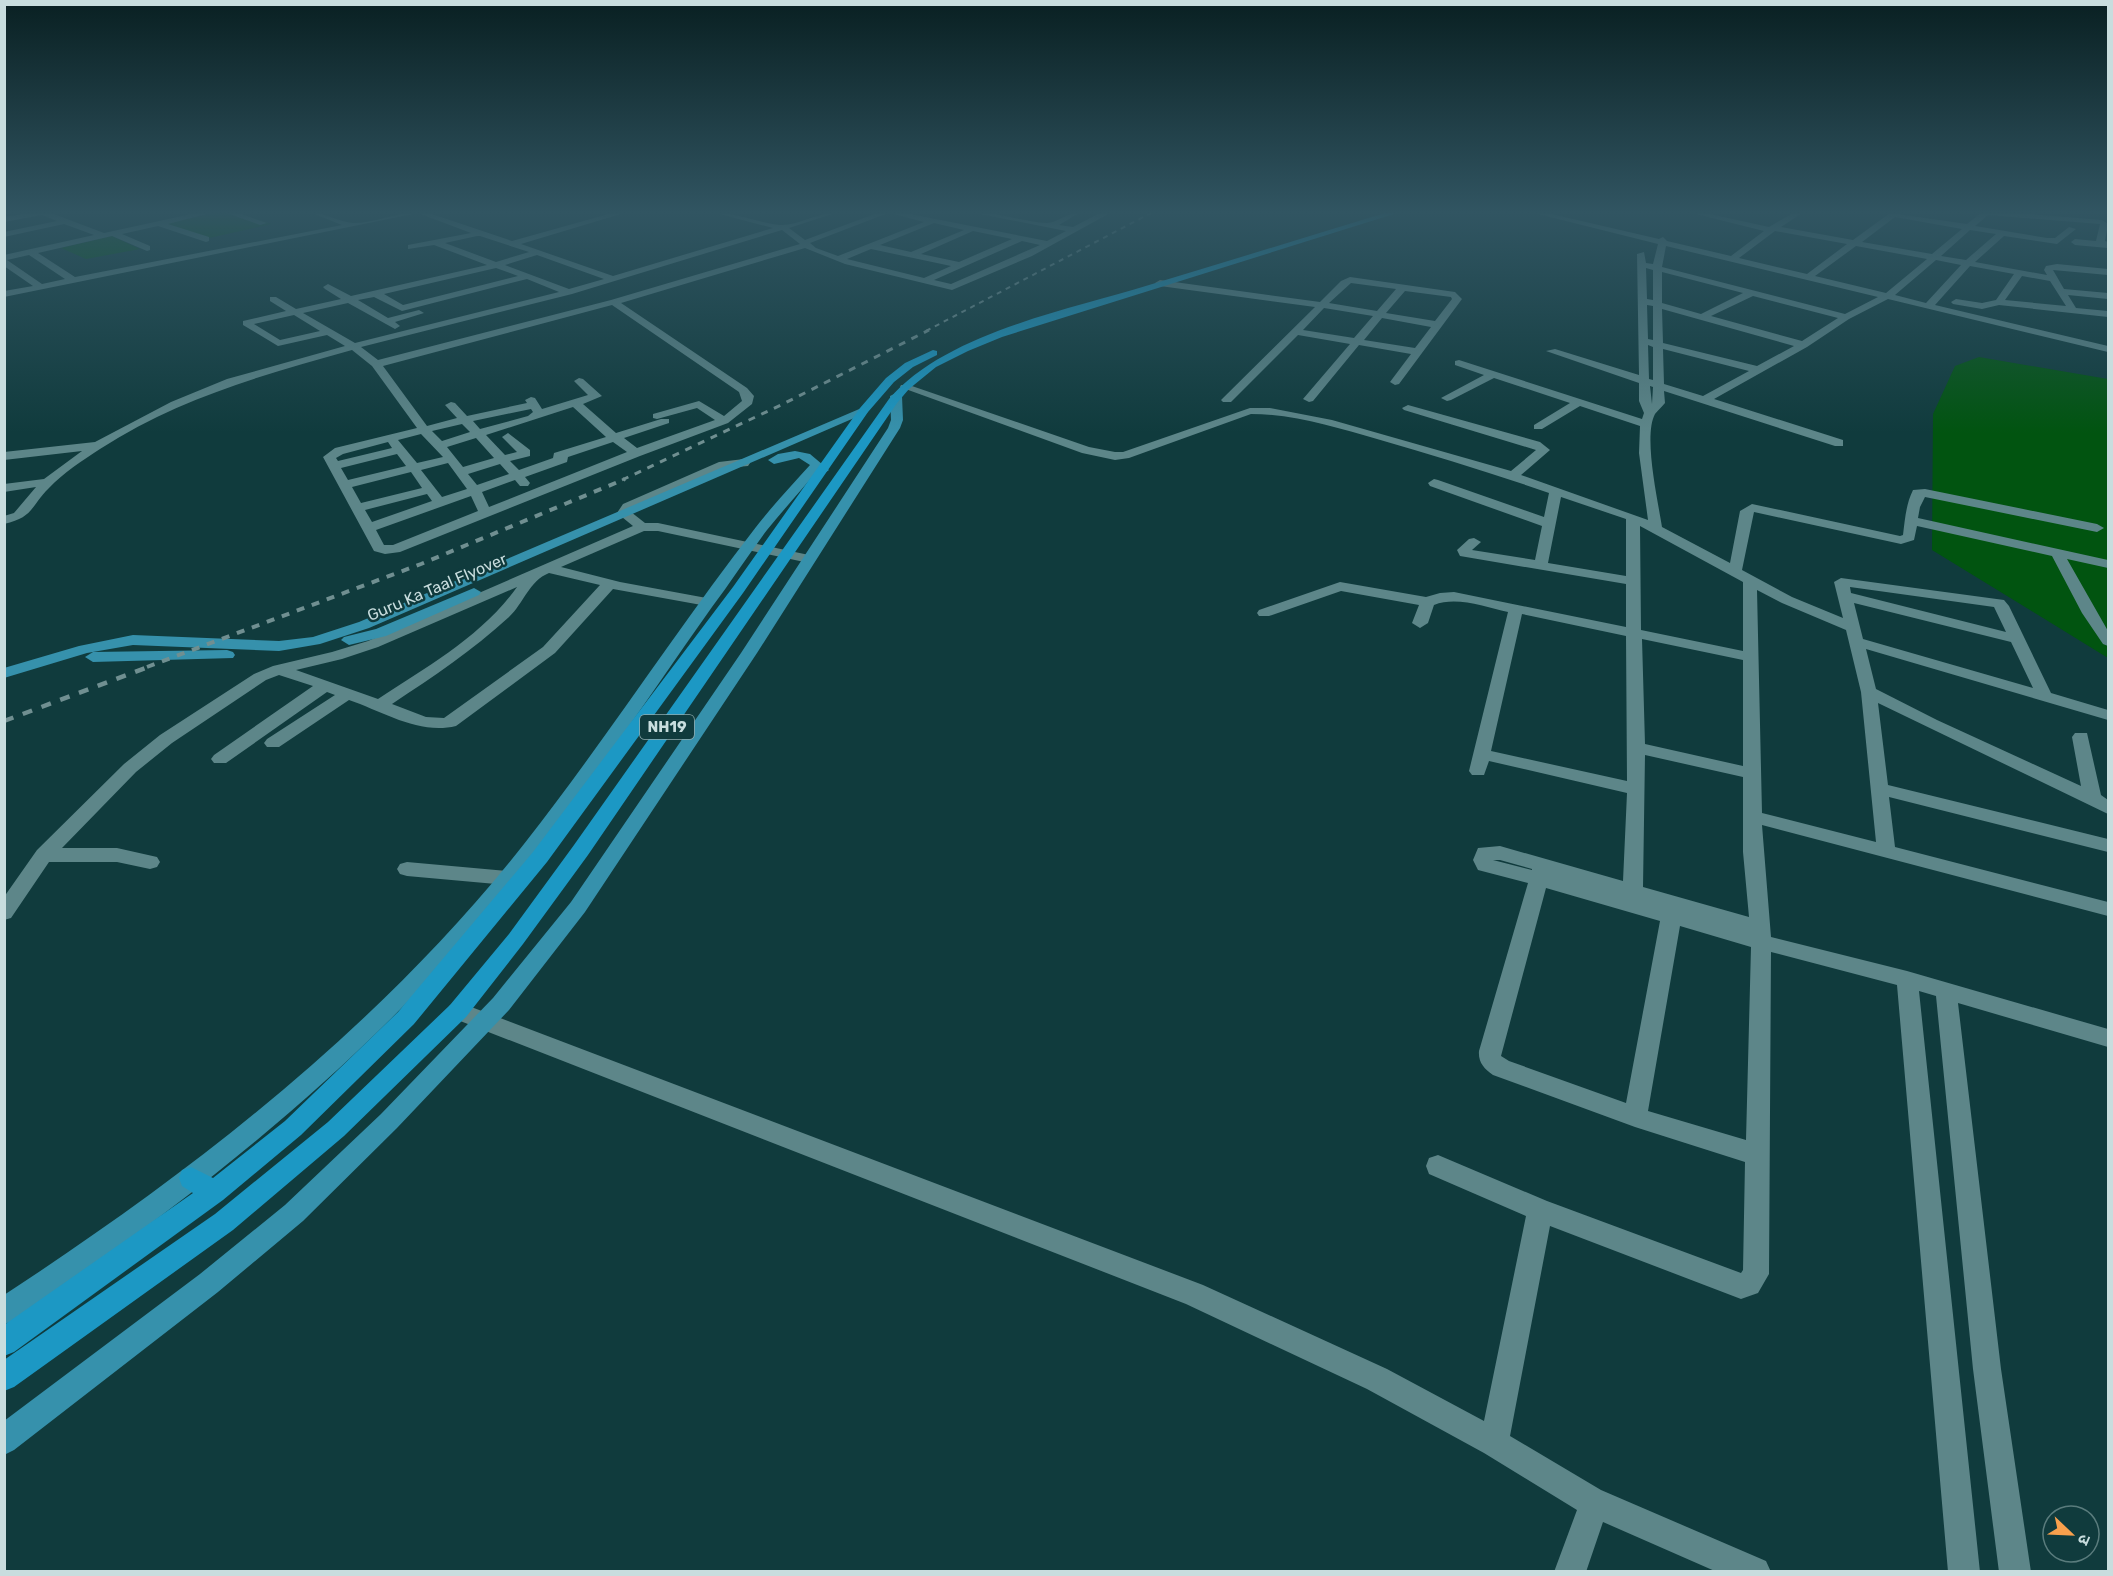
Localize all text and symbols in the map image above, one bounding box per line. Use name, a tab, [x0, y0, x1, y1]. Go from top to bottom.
street label: Guru Ka Taal Flyover	[364, 549, 510, 625]
road number: NH19	[640, 715, 694, 739]
north arrow	[2041, 1504, 2101, 1564]
text: उ	[2074, 1532, 2095, 1548]

